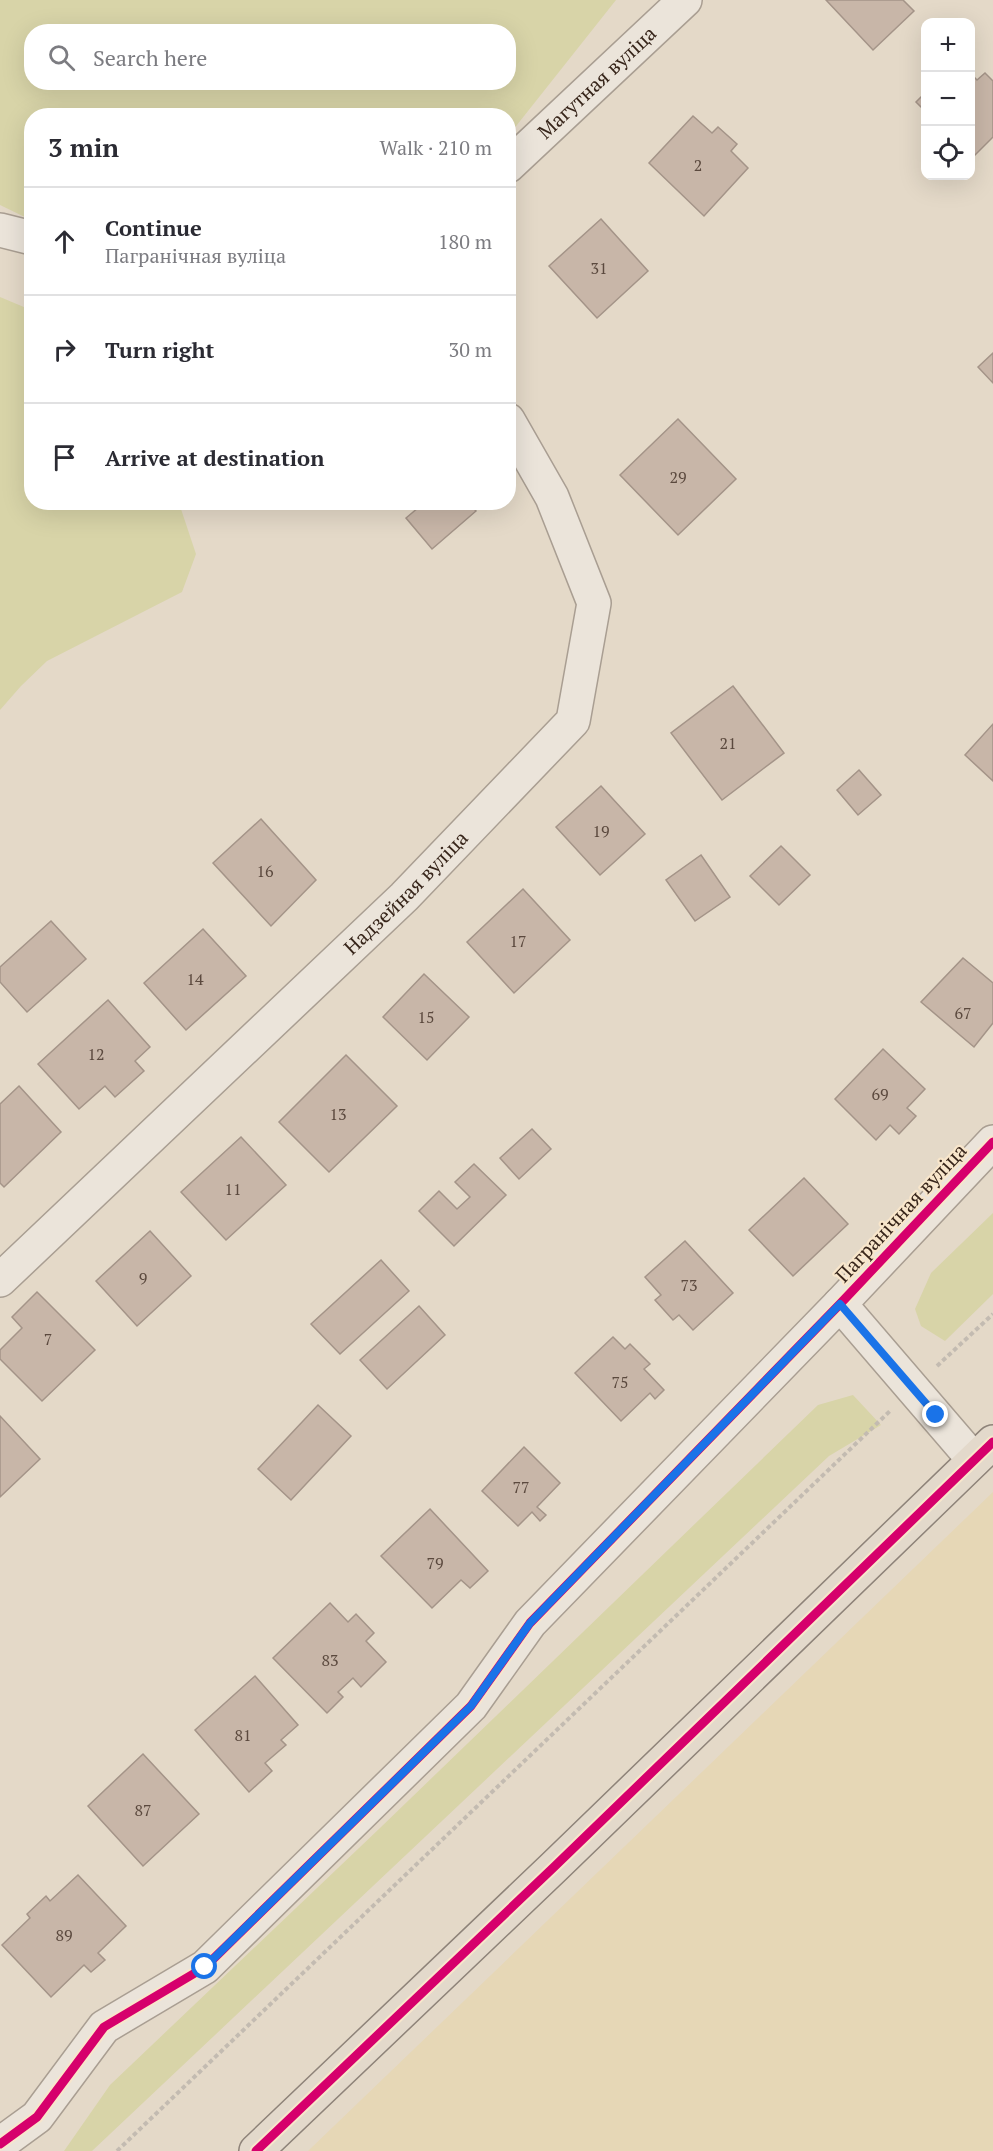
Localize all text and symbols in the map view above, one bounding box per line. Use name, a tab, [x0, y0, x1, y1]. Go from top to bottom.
map controls	[921, 18, 975, 180]
button: +	[921, 18, 975, 72]
street label: Магутная вуліца	[531, 20, 662, 145]
search box	[24, 24, 516, 90]
icon: search	[45, 41, 78, 74]
text: Search here	[93, 43, 207, 72]
button: −	[921, 72, 975, 126]
button: locate	[921, 126, 975, 180]
text: 3 min	[48, 130, 119, 164]
text: Walk · 210 m	[380, 134, 492, 161]
house number: 2	[694, 154, 702, 176]
text: Continue	[105, 213, 202, 242]
icon: ahead	[48, 225, 81, 258]
text: 180 m	[438, 228, 492, 255]
text: Пагранічная вуліца	[105, 242, 286, 269]
house number: 31	[590, 257, 608, 279]
icon: right	[48, 333, 81, 366]
text: Turn right	[105, 335, 214, 364]
text: 30 m	[449, 336, 492, 363]
icon: arrive	[48, 441, 81, 474]
text: Arrive at destination	[105, 443, 324, 472]
house number: 29	[669, 466, 687, 488]
house number: 21	[719, 732, 737, 754]
house number: 19	[592, 820, 610, 842]
street label: Надзейная вуліца	[338, 825, 474, 960]
house number: 16	[256, 860, 274, 882]
house number: 17	[509, 930, 527, 952]
house number: 14	[186, 968, 204, 990]
house number: 67	[954, 1002, 972, 1024]
house number: 15	[417, 1006, 435, 1028]
house number: 12	[87, 1043, 105, 1065]
house number: 69	[871, 1083, 889, 1105]
house number: 13	[329, 1103, 347, 1125]
street label: Пагранічная вуліца	[829, 1137, 972, 1288]
house number: 11	[224, 1178, 242, 1200]
house number: 9	[139, 1267, 147, 1289]
house number: 73	[680, 1274, 698, 1296]
house number: 7	[44, 1328, 52, 1350]
house number: 75	[611, 1371, 629, 1393]
route end	[922, 1401, 948, 1427]
house number: 77	[512, 1476, 530, 1498]
house number: 79	[426, 1552, 444, 1574]
house number: 83	[321, 1649, 339, 1671]
house number: 81	[234, 1724, 252, 1746]
house number: 87	[134, 1799, 152, 1821]
house number: 89	[55, 1924, 73, 1946]
route start	[191, 1953, 217, 1979]

